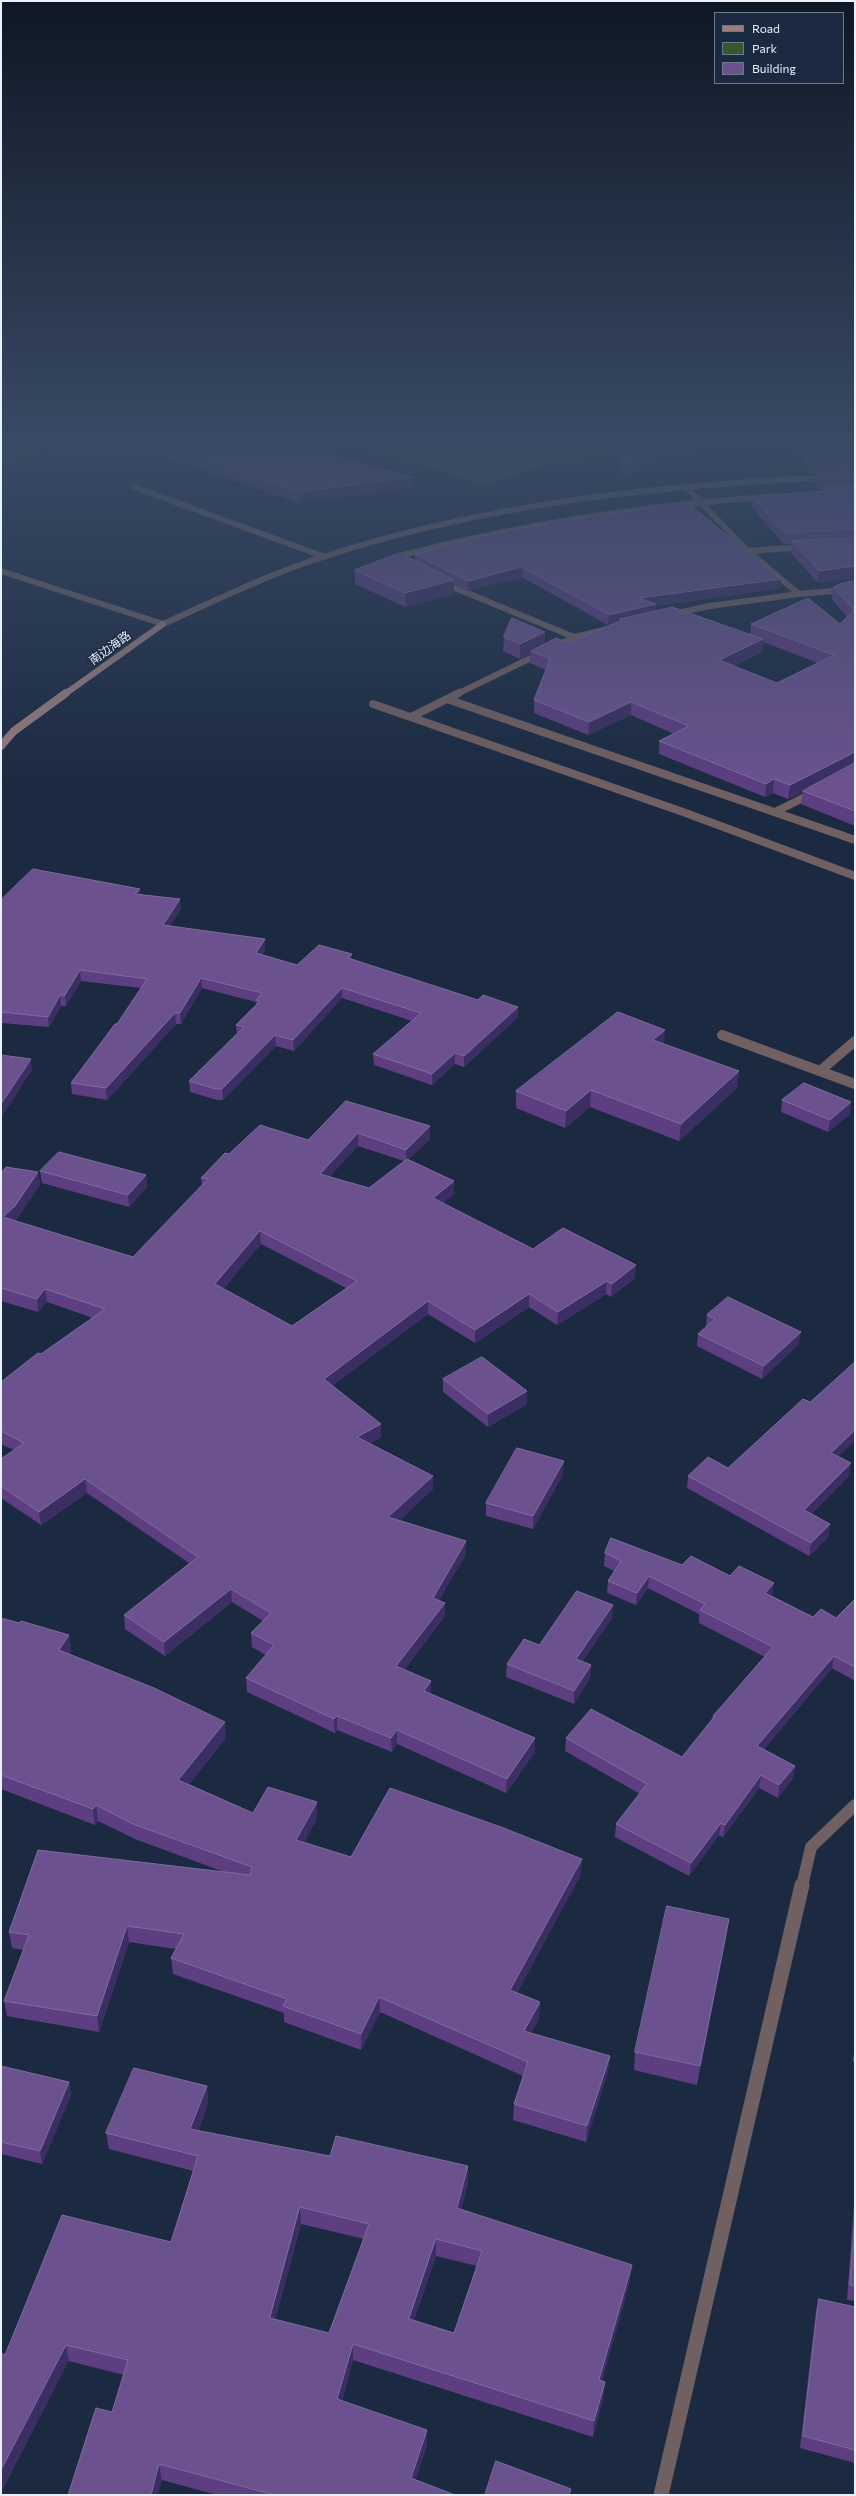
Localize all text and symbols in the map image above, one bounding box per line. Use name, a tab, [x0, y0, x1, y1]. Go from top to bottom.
legend	[714, 12, 844, 84]
text: Road	[752, 21, 780, 35]
text: Park	[752, 41, 777, 55]
text: Building	[752, 61, 796, 75]
street label: 南边海路	[86, 628, 134, 668]

